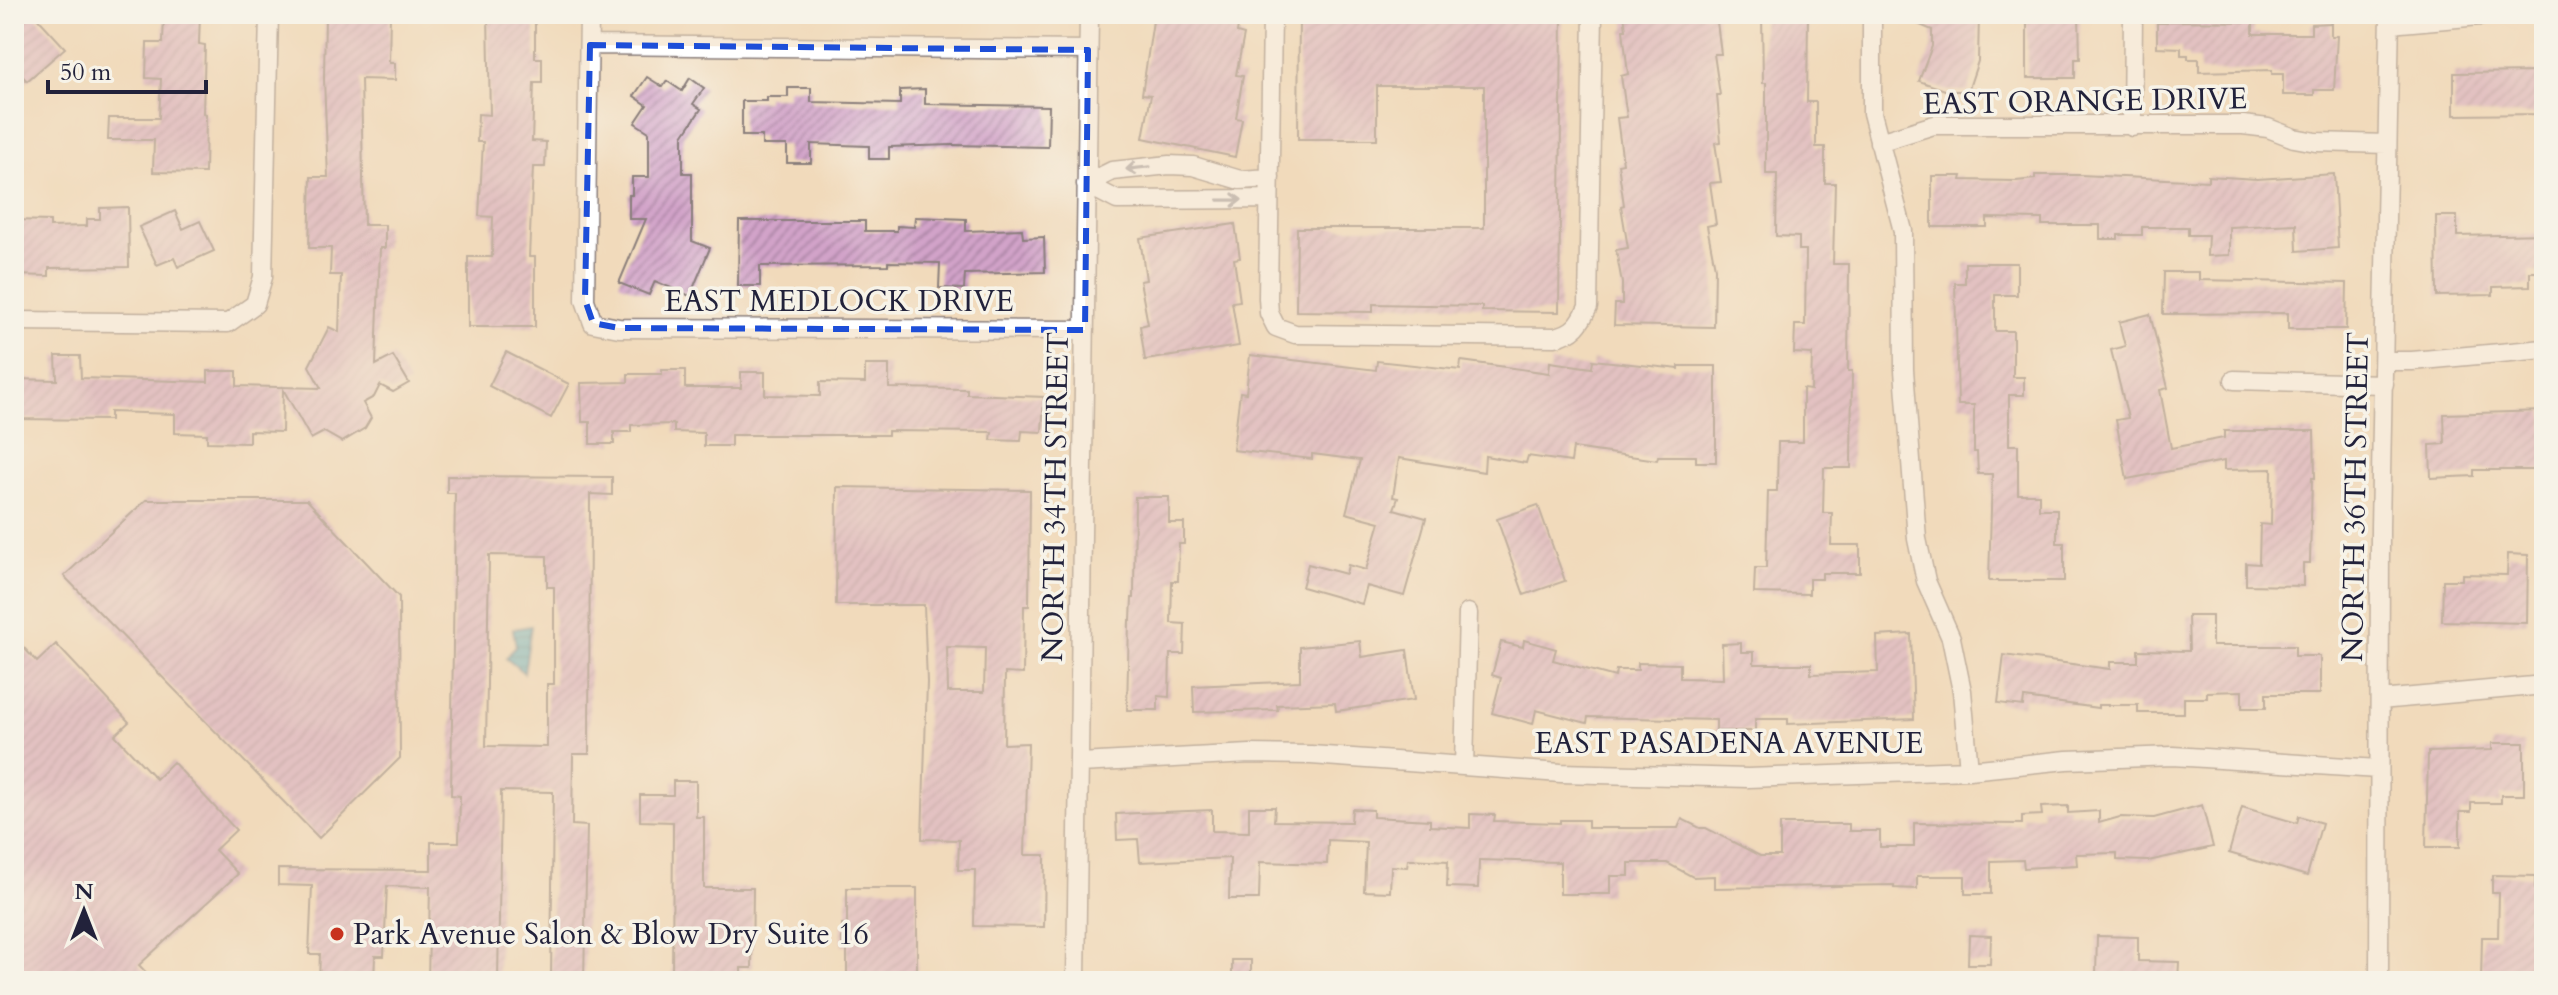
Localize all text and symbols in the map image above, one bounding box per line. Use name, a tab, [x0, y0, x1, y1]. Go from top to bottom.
scale bar	[48, 44, 206, 94]
text: 50 m	[60, 56, 112, 89]
street label: EAST ORANGE DRIVE	[1922, 78, 2248, 125]
one-way arrow	[1125, 161, 1152, 176]
one-way arrow	[1216, 192, 1243, 208]
street label: EAST MEDLOCK DRIVE	[664, 281, 1014, 322]
street label: NORTH 34TH STREET	[1032, 332, 1079, 662]
street label: NORTH 36TH STREET	[2332, 332, 2379, 662]
street label: EAST PASADENA AVENUE	[1535, 723, 1923, 764]
north arrow	[44, 871, 124, 951]
text: N	[74, 877, 94, 907]
place label: Park Avenue Salon & Blow Dry Suite 16	[353, 914, 869, 955]
marker: Park Avenue Salon & Blow Dry Suite 16	[328, 925, 346, 943]

